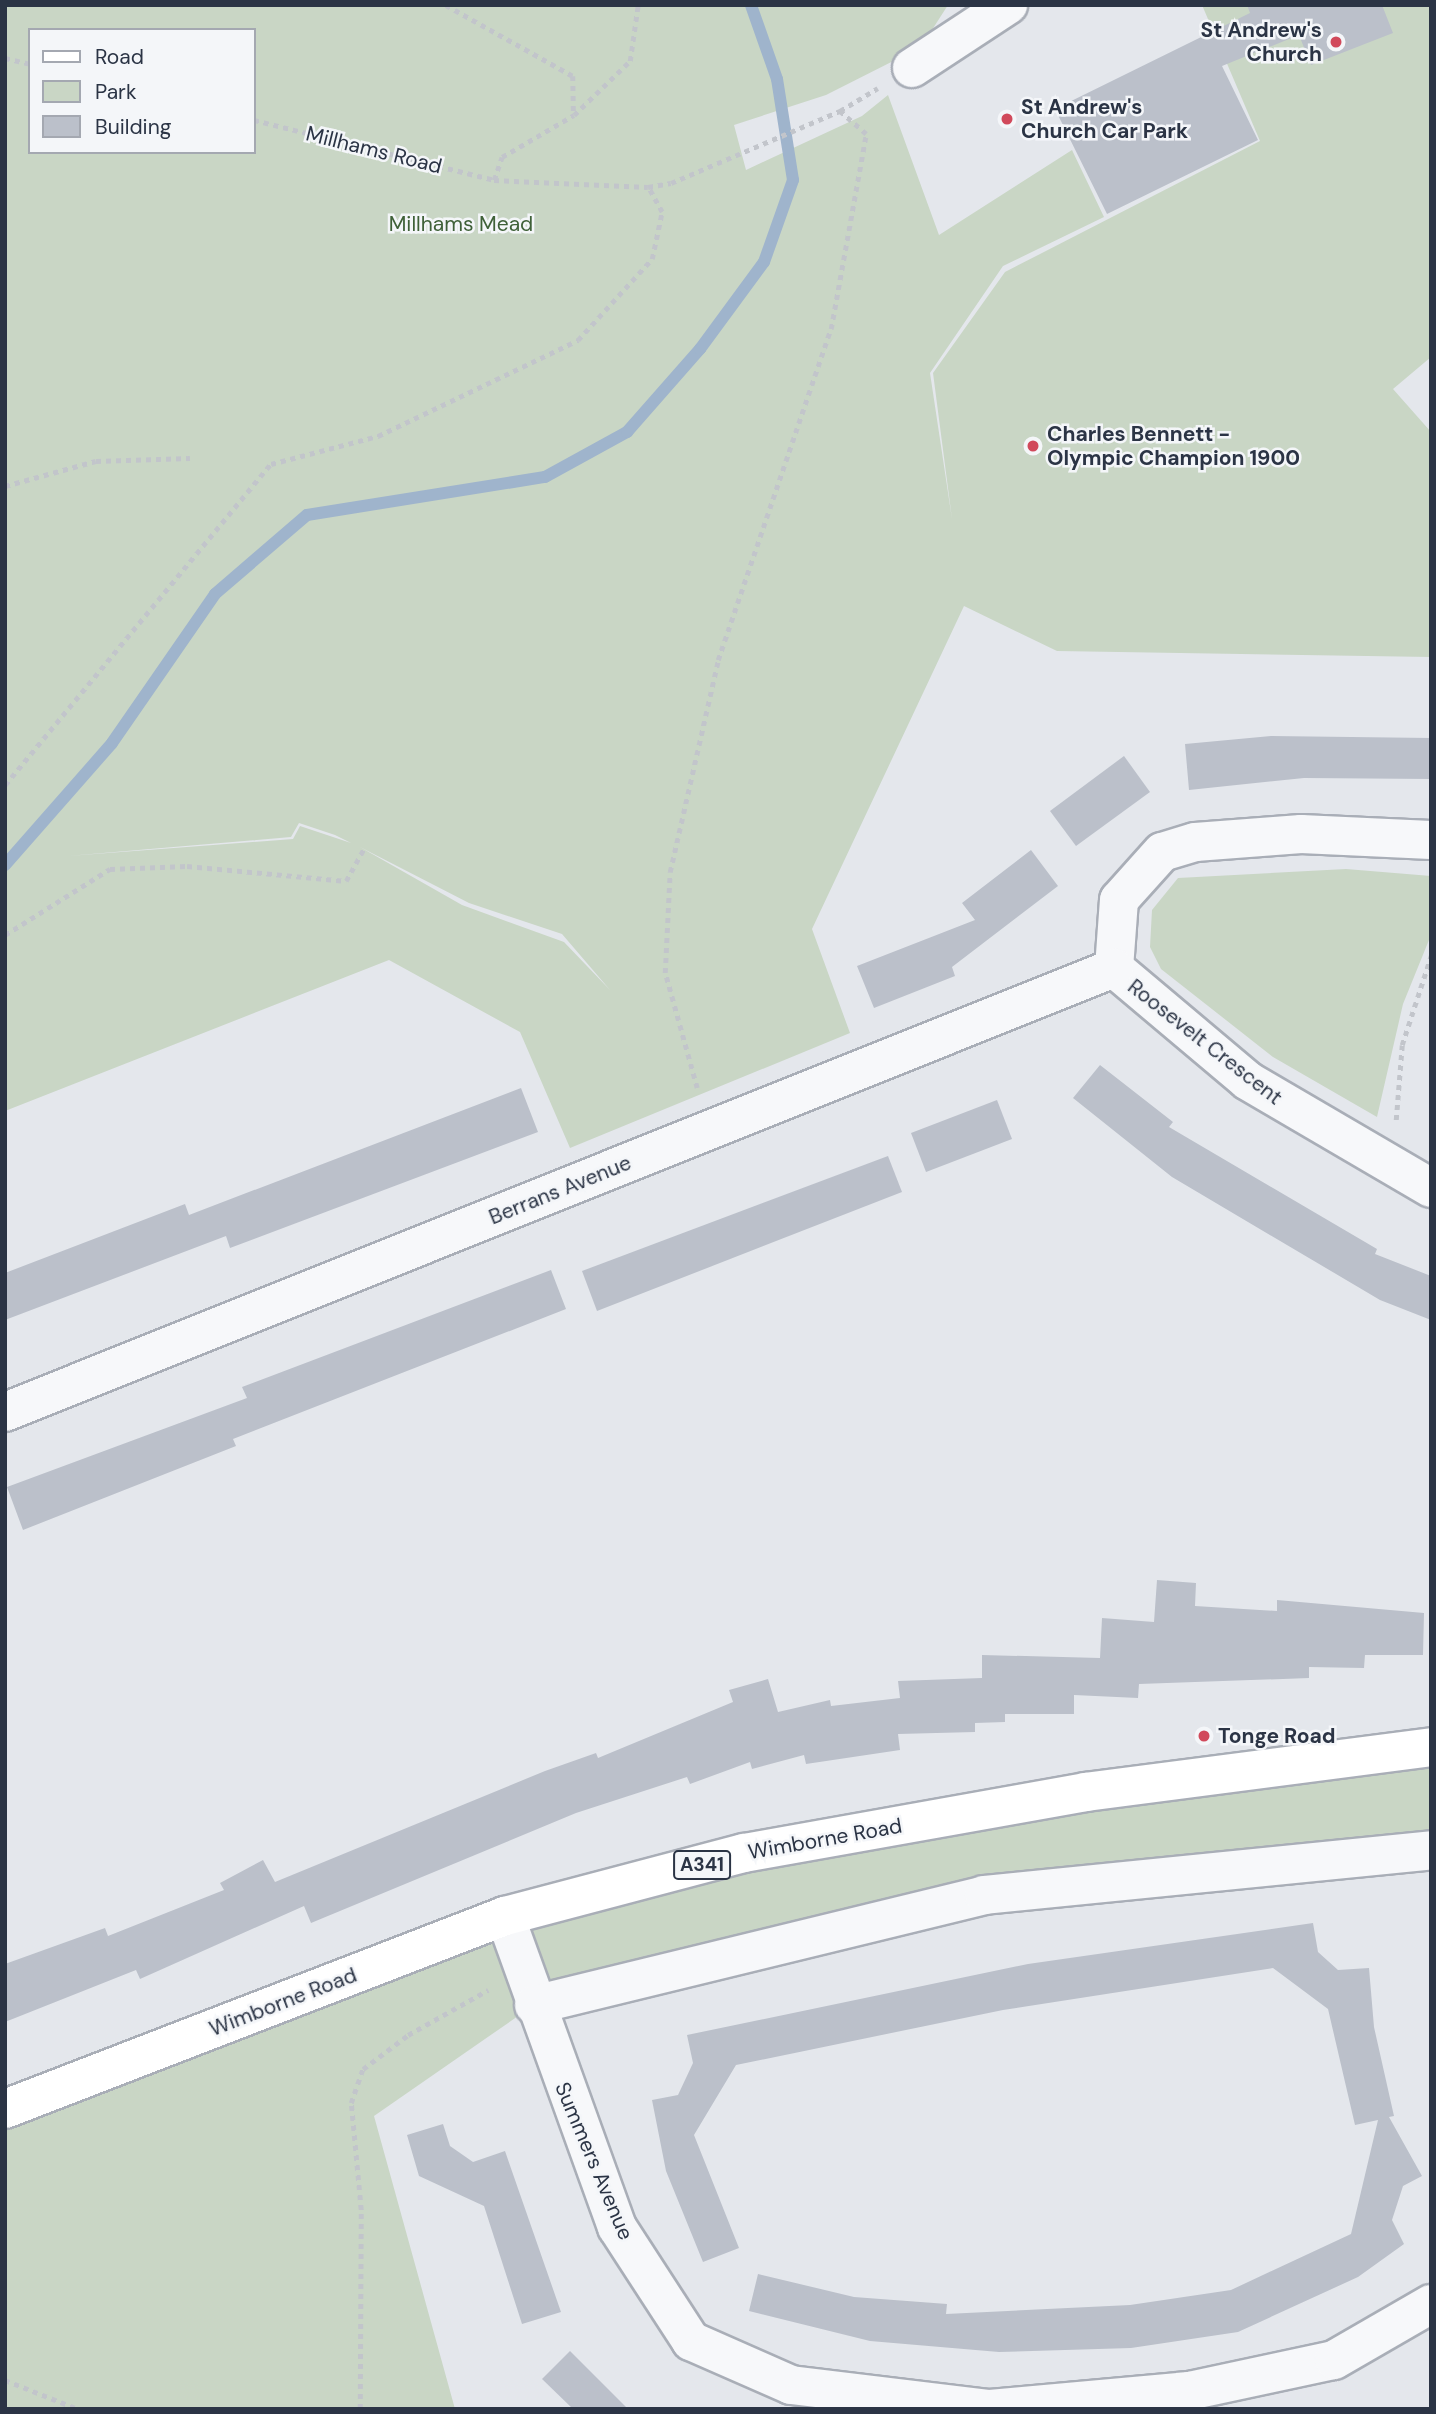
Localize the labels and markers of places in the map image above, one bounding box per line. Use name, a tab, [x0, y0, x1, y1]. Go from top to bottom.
place label: St Andrew's Church	[1201, 17, 1322, 67]
marker: St Andrew's Church	[1328, 34, 1344, 50]
place label: St Andrew's Church Car Park	[1021, 94, 1188, 144]
marker: St Andrew's Church Car Park	[999, 111, 1015, 127]
place label: Charles Bennett - Olympic Champion 1900	[1047, 421, 1300, 471]
marker: Charles Bennett - Olympic Champion 1900	[1025, 438, 1041, 454]
place label: Tonge Road	[1218, 1723, 1336, 1749]
marker: Tonge Road	[1196, 1728, 1212, 1744]

